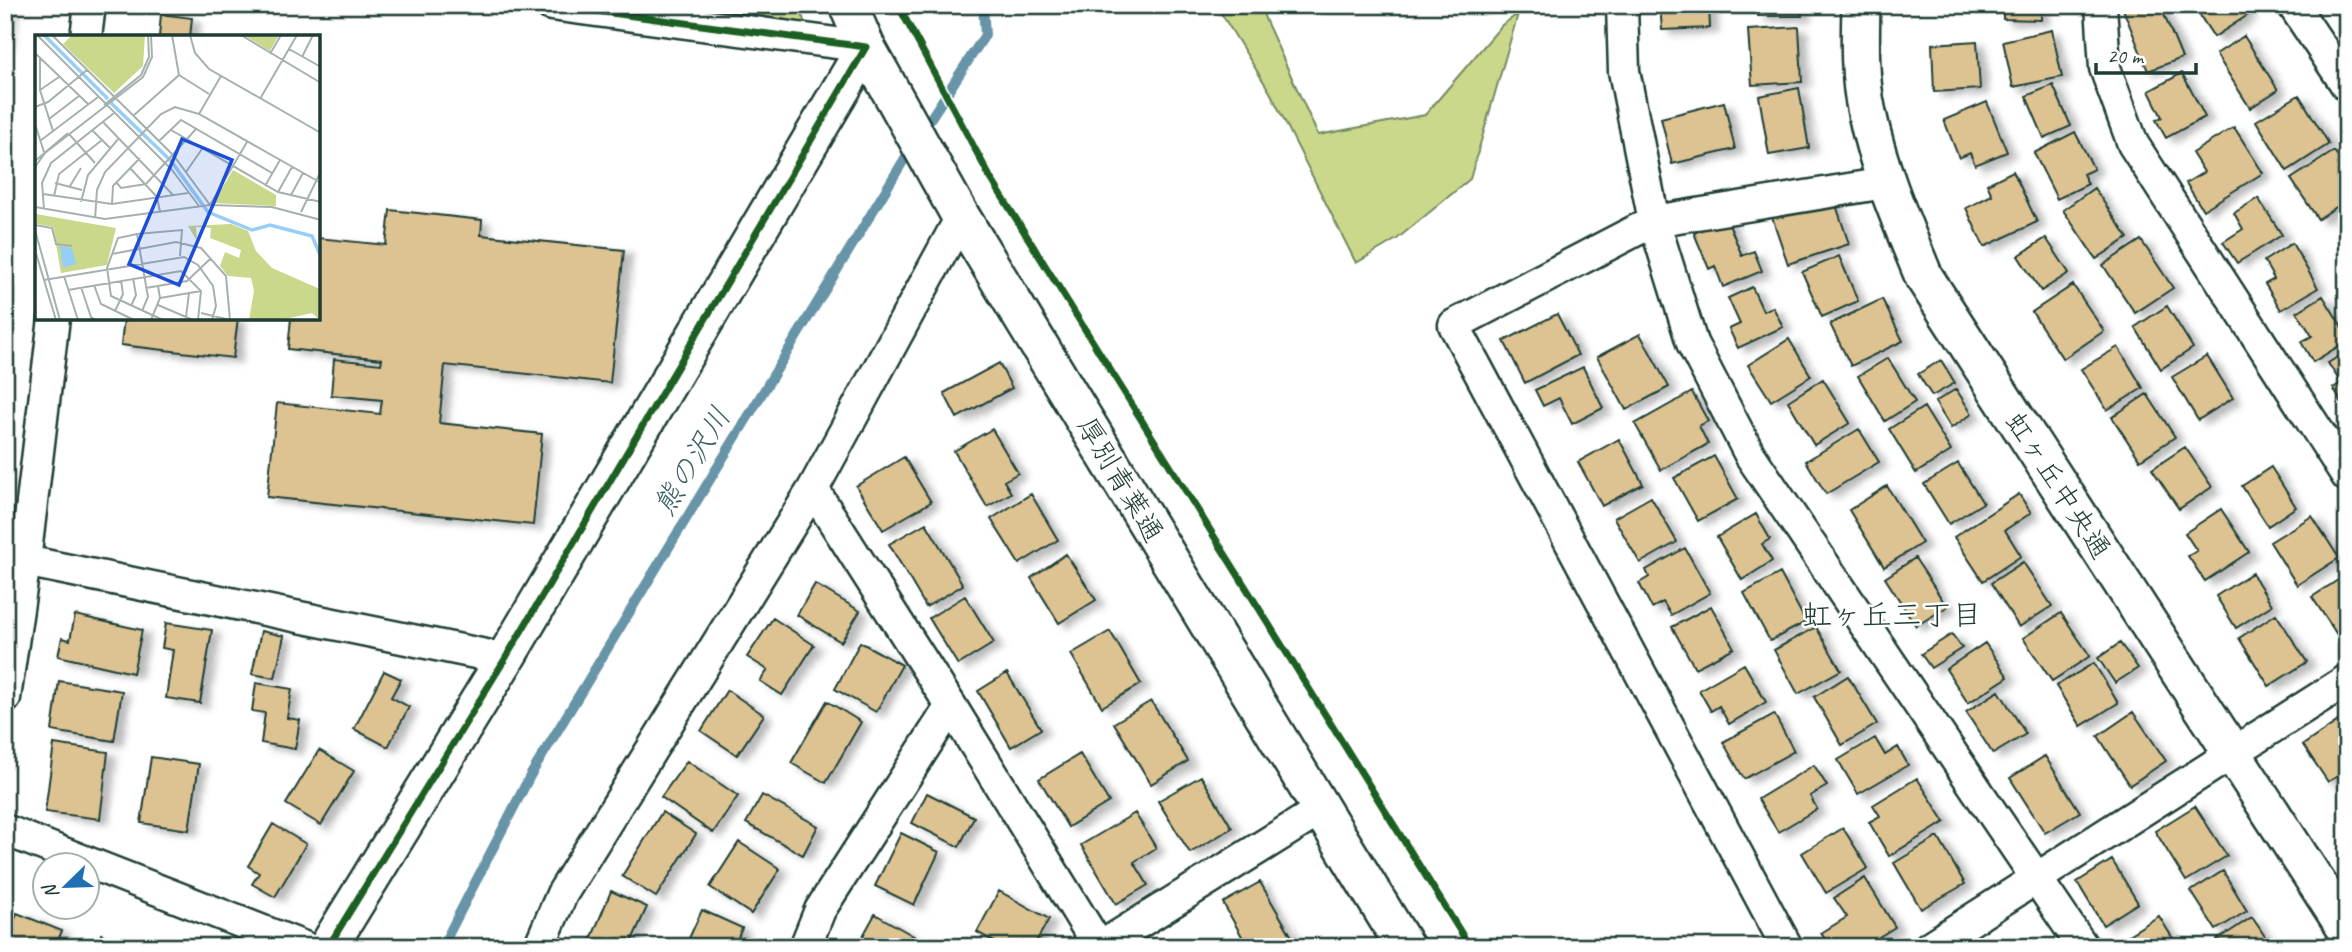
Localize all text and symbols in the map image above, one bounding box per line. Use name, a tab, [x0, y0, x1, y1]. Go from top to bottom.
scale bar	[2096, 32, 2196, 76]
inset map	[35, 35, 320, 320]
text: 20 m	[2107, 43, 2145, 69]
water label: 熊の沢川	[645, 400, 739, 522]
street label: 虹ヶ丘中央通	[1998, 405, 2119, 565]
street label: 厚別青葉通	[1070, 410, 1172, 548]
district label: 虹ヶ丘三丁目	[1802, 596, 1982, 634]
north arrow	[32, 850, 102, 920]
text: N	[37, 879, 65, 902]

